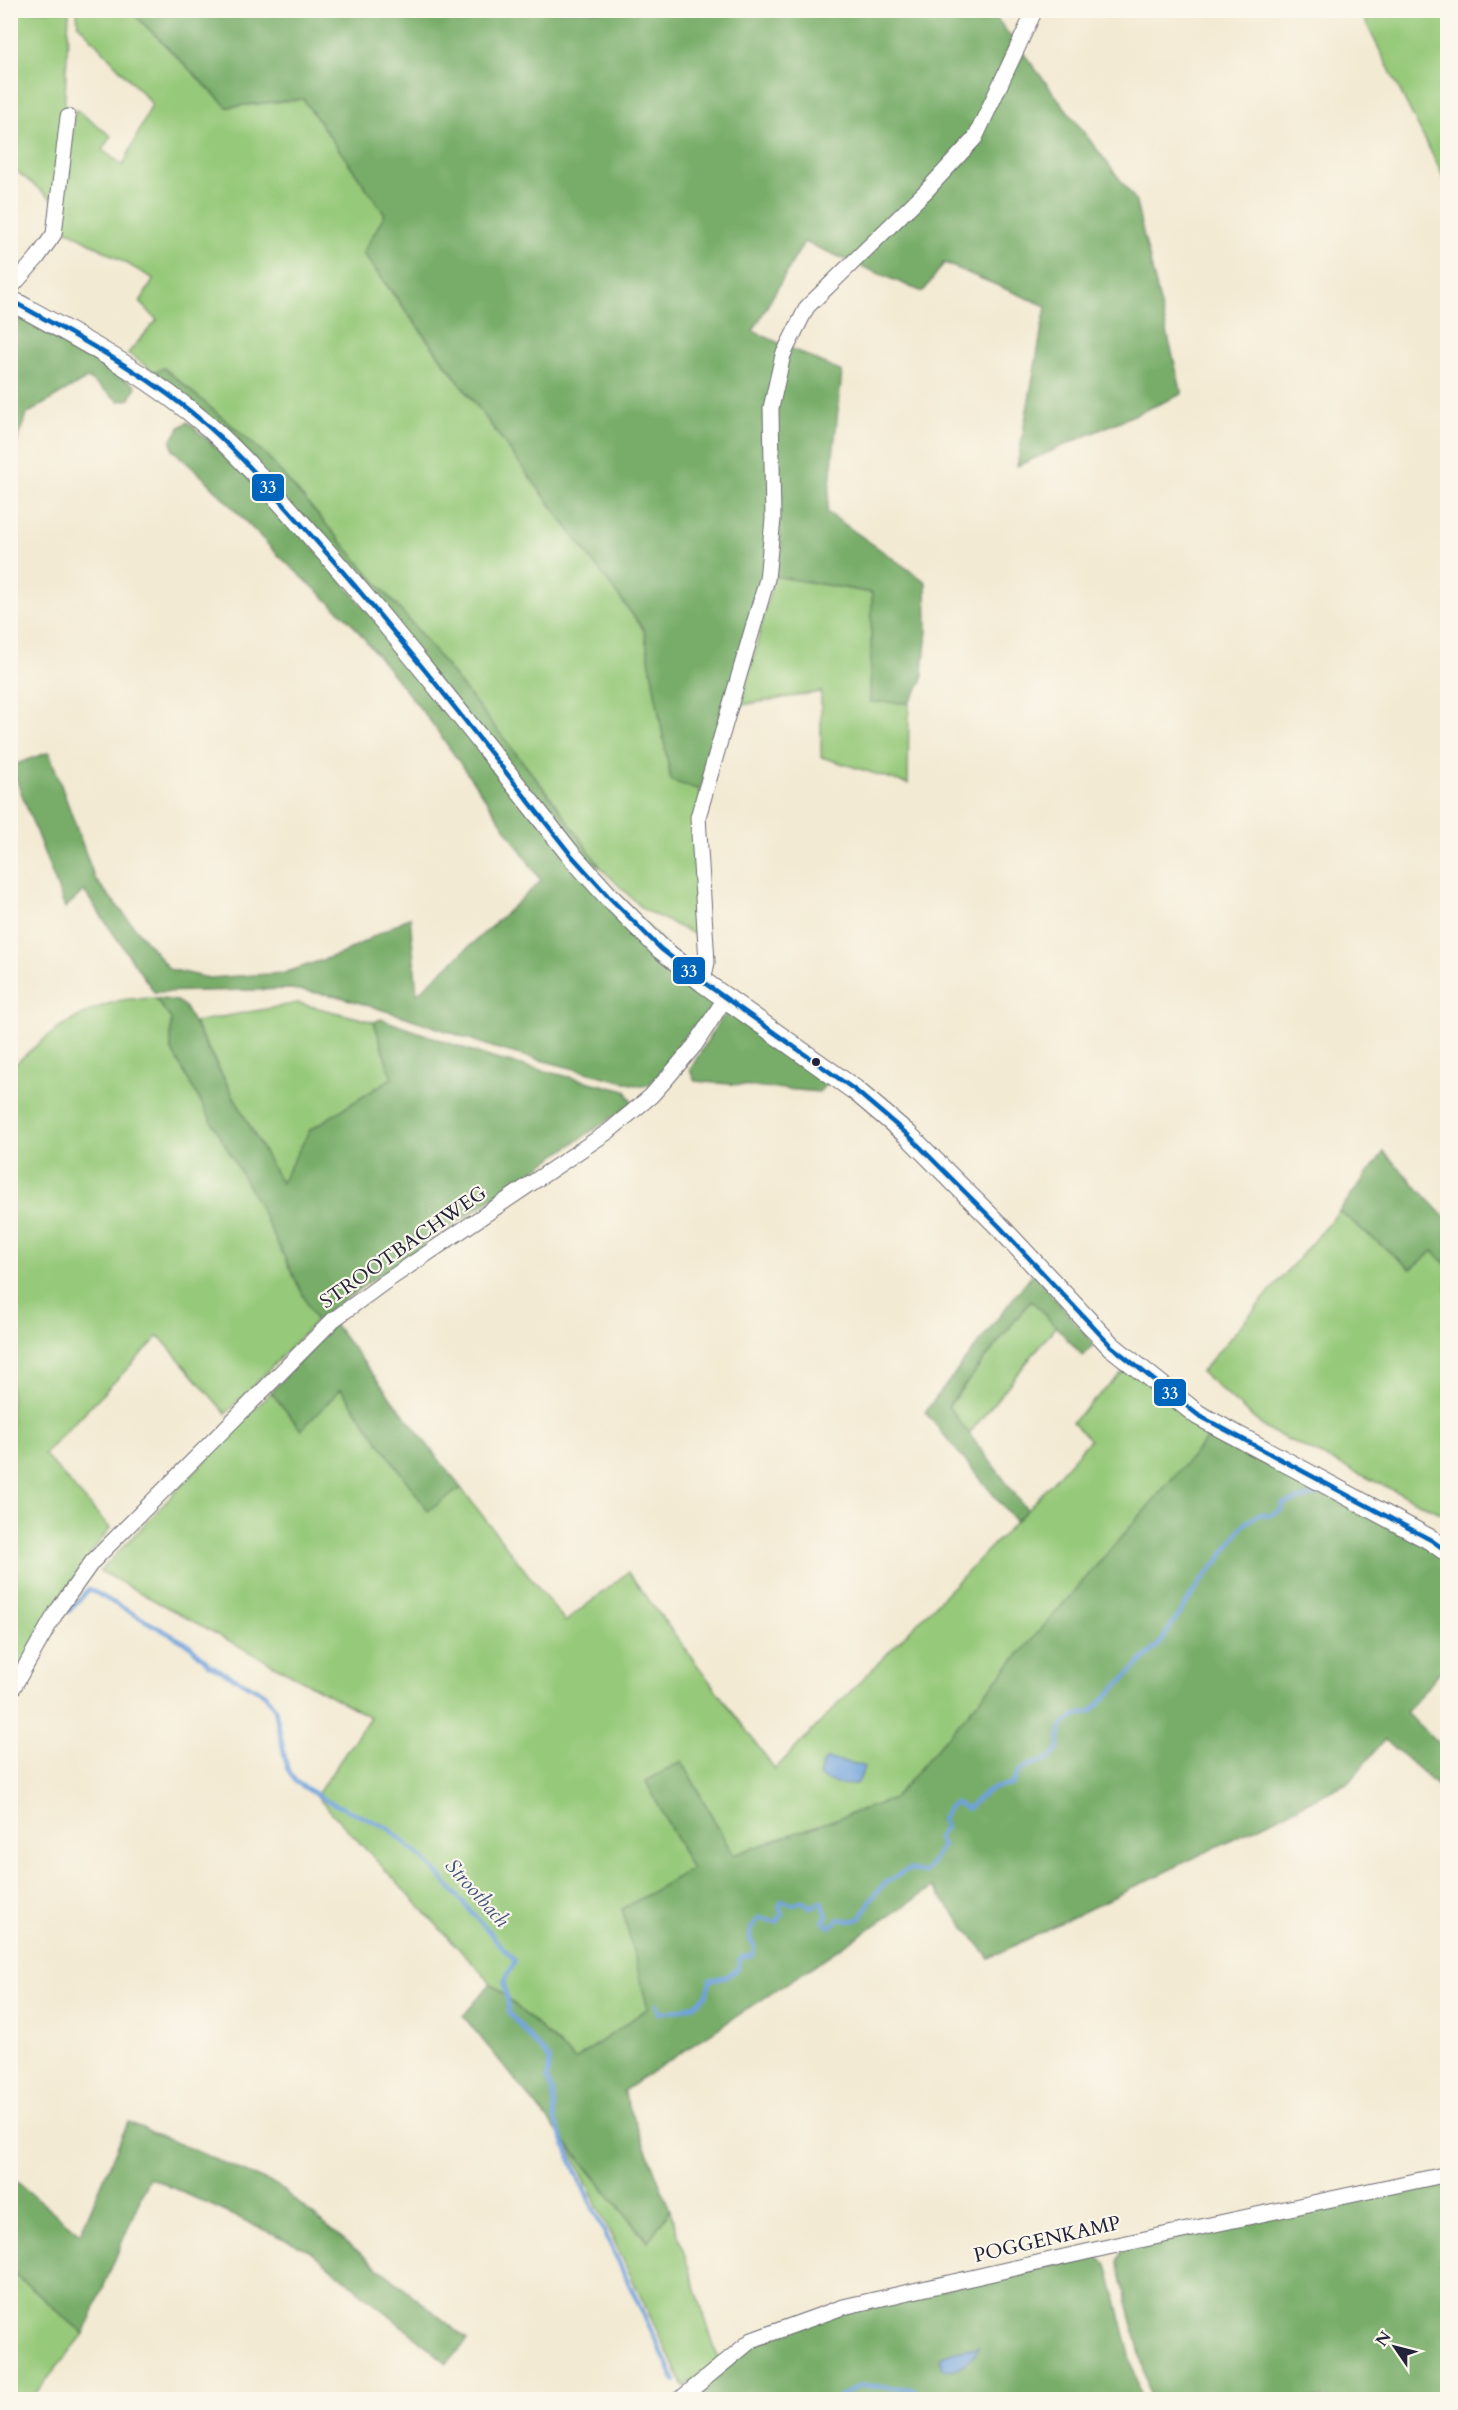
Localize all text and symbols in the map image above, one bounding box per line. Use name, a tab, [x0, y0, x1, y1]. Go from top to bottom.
line badge: 33	[251, 473, 285, 502]
text: 33	[260, 477, 276, 499]
line badge: 33	[672, 956, 706, 985]
text: 33	[681, 961, 697, 983]
unlabelled marker	[810, 1056, 822, 1068]
street label: STROOTBACHWEG	[314, 1179, 492, 1315]
line badge: 33	[1153, 1378, 1187, 1407]
text: 33	[1162, 1383, 1178, 1405]
water label: Strootbach	[438, 1852, 516, 1934]
street label: POGGENKAMP	[971, 2209, 1123, 2269]
north arrow	[1365, 2317, 1425, 2377]
text: N	[1371, 2327, 1397, 2351]

